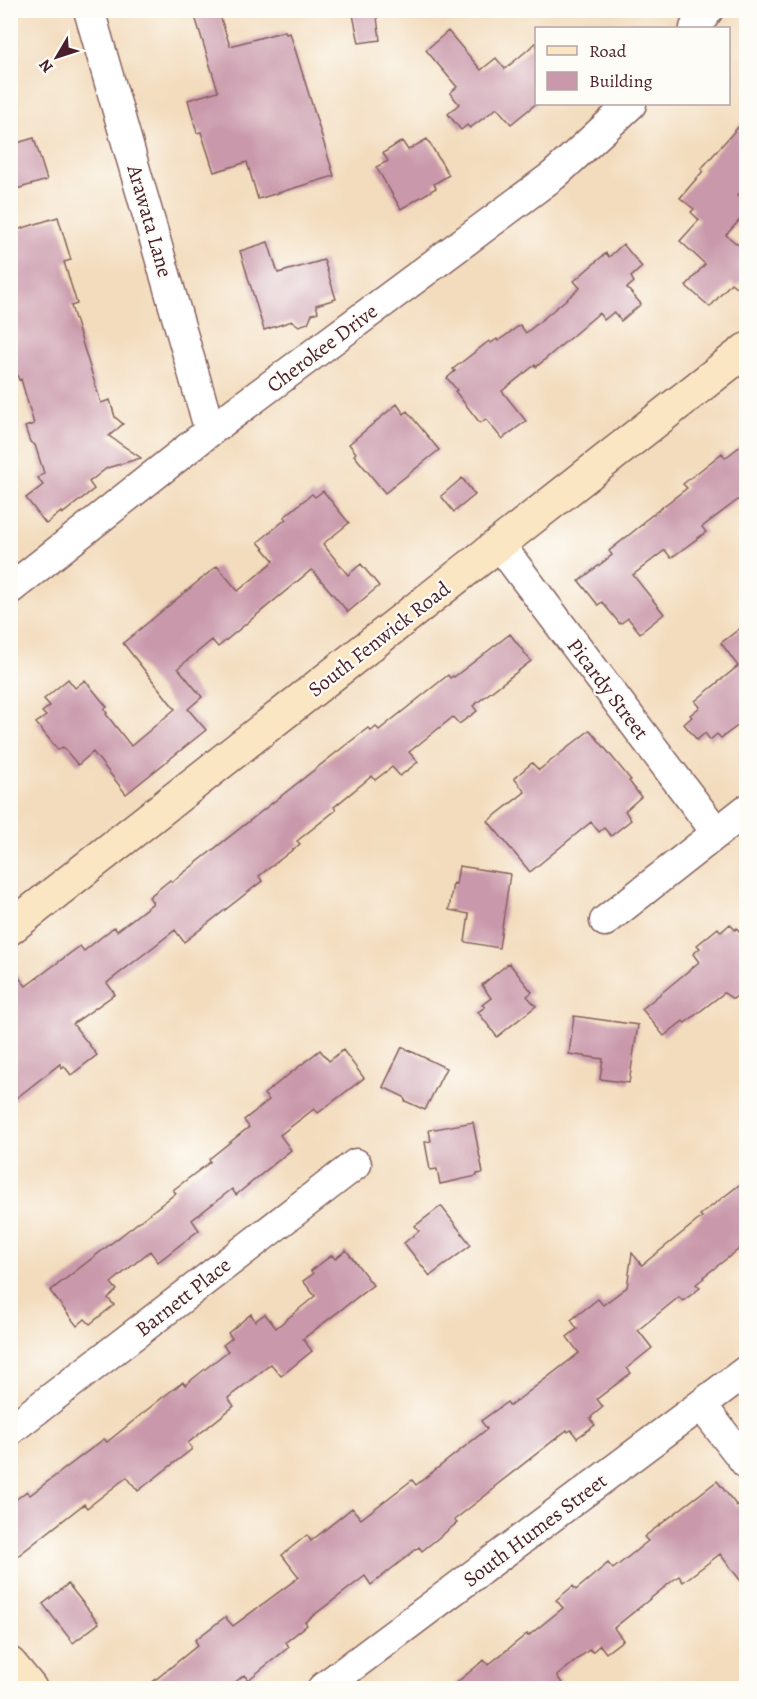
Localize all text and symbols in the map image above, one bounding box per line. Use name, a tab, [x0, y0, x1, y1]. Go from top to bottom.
north arrow	[27, 27, 87, 87]
legend	[535, 27, 730, 105]
text: Road	[589, 39, 627, 63]
text: N	[34, 54, 58, 77]
text: Building	[589, 69, 653, 93]
street label: Arawata Lane	[120, 161, 179, 280]
street label: Cherokee Drive	[261, 297, 383, 399]
street label: South Fenwick Road	[302, 574, 456, 703]
street label: Picardy Street	[561, 633, 655, 745]
street label: Barnett Place	[130, 1251, 236, 1343]
street label: South Humes Street	[457, 1467, 613, 1593]

